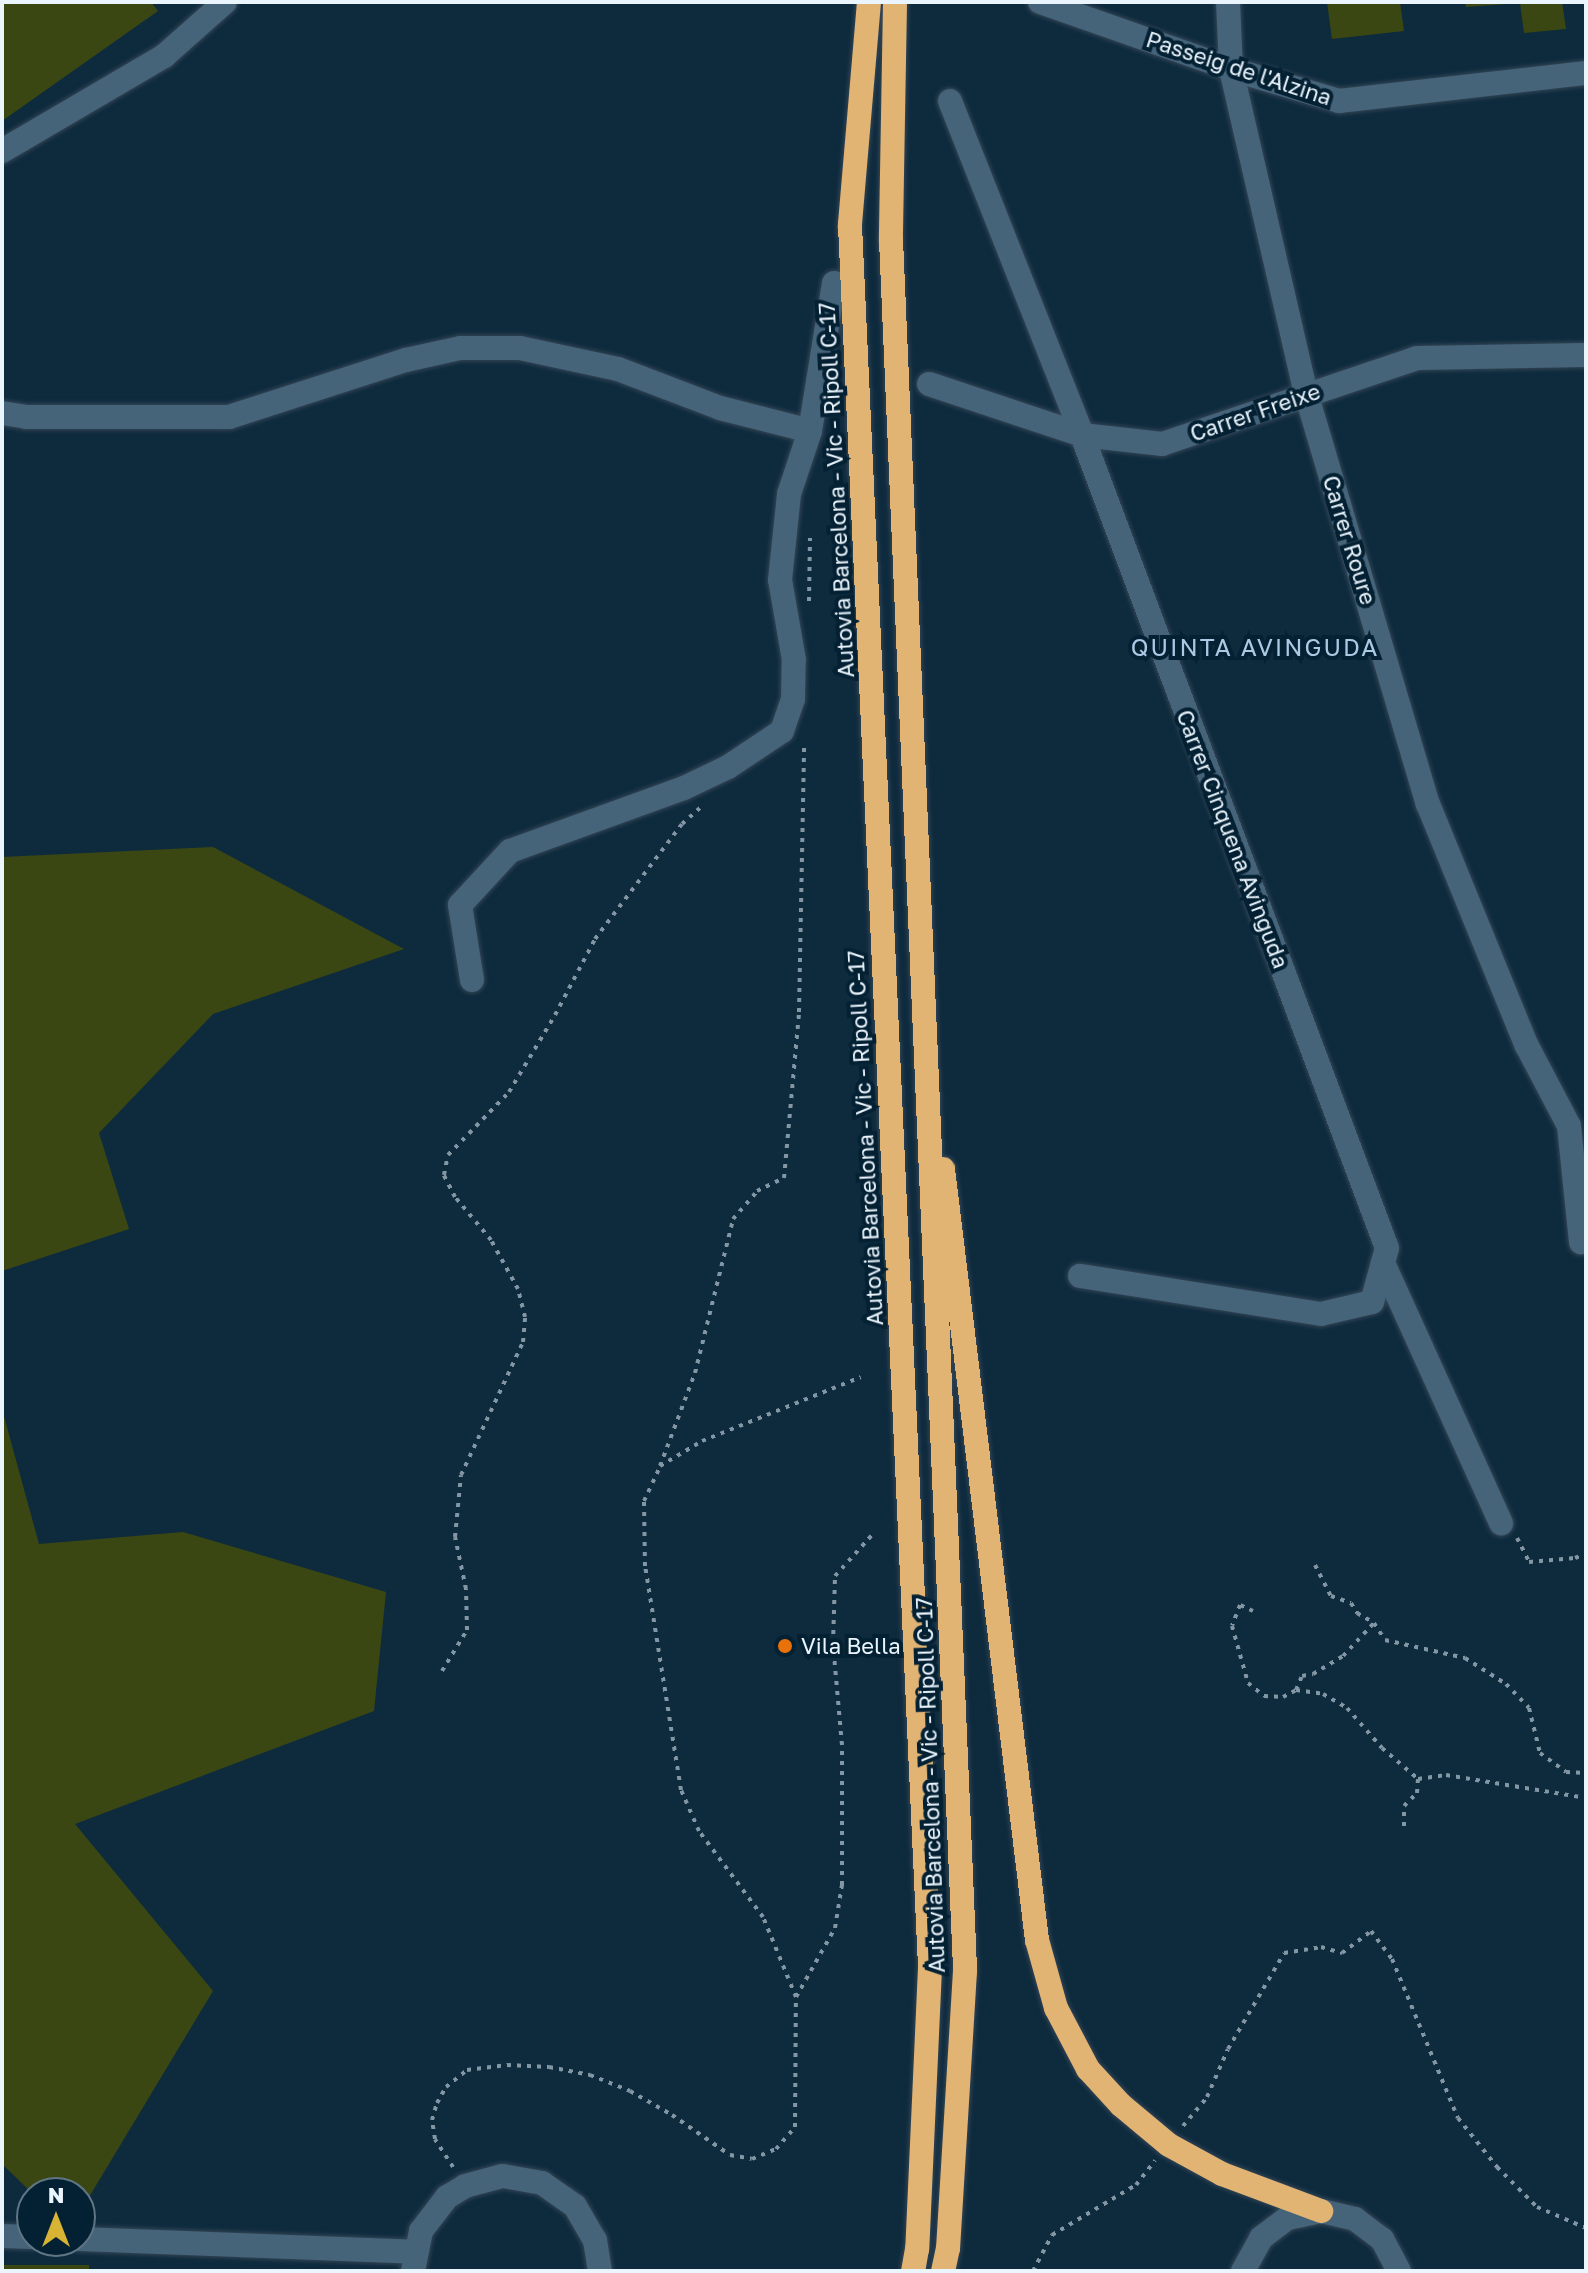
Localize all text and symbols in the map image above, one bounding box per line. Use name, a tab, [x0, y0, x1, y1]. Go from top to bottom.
street label: Passeig de l'Alzina	[1143, 26, 1335, 110]
street label: Autovia Barcelona - Vic - Ripoll C-17	[813, 302, 859, 678]
street label: Carrer Freixe	[1187, 377, 1323, 447]
street label: Carrer Roure	[1318, 472, 1382, 608]
district label: QUINTA AVINGUDA	[1131, 633, 1379, 661]
street label: Carrer Cinquena Avinguda	[1171, 706, 1295, 972]
street label: Autovia Barcelona - Vic - Ripoll C-17	[842, 950, 888, 1326]
street label: Autovia Barcelona - Vic - Ripoll C-17	[910, 1597, 950, 1973]
place label: Vila Bella	[801, 1633, 901, 1659]
marker: Vila Bella	[776, 1637, 794, 1655]
north arrow	[16, 2177, 96, 2257]
text: N	[48, 2181, 64, 2208]

